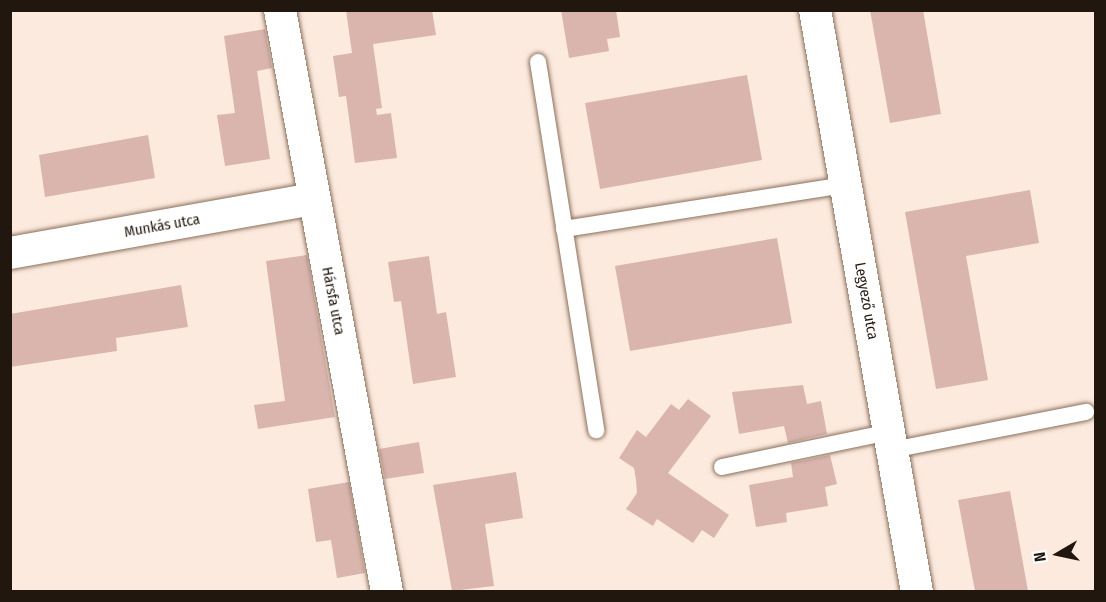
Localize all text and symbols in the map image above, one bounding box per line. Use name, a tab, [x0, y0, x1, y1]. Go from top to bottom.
street label: Munkás utca	[123, 210, 201, 242]
street label: Legyező utca	[850, 261, 882, 341]
street label: Hársfa utca	[318, 265, 348, 337]
north arrow	[1028, 524, 1088, 584]
text: N	[1030, 551, 1050, 563]

